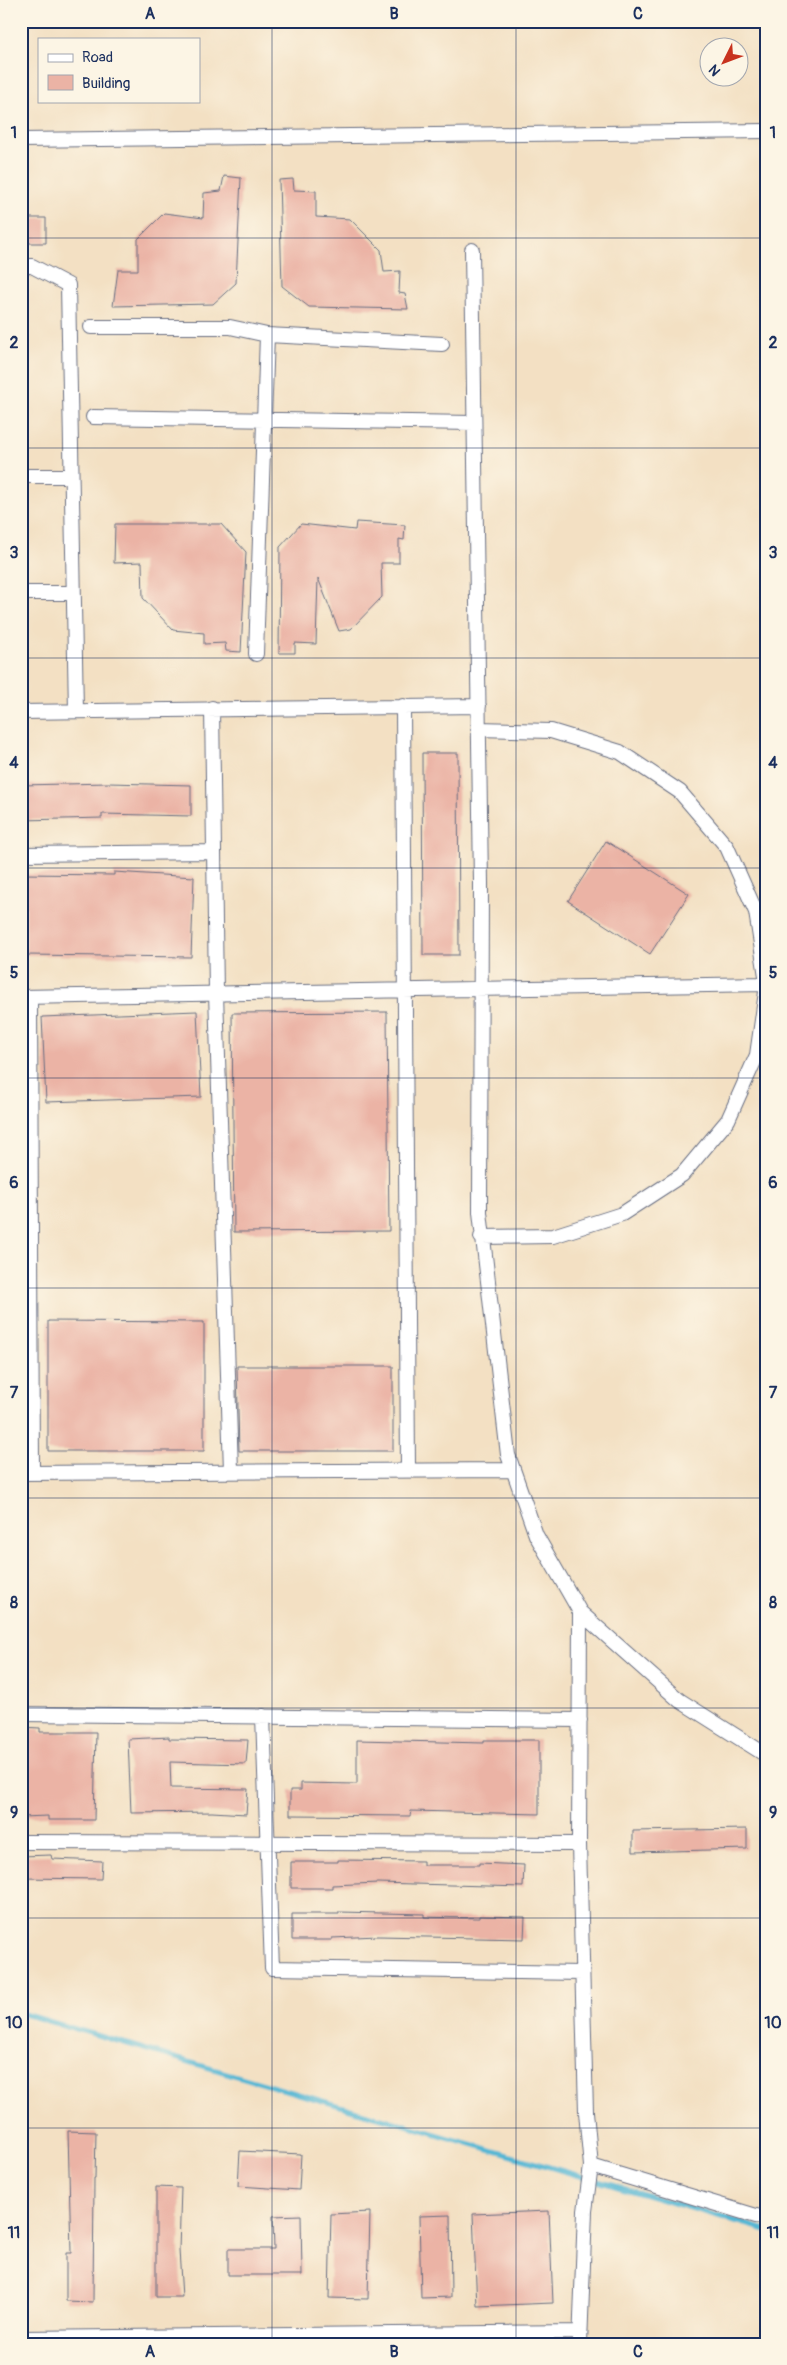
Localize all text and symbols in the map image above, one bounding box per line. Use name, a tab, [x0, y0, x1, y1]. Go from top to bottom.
text: A	[145, 4, 156, 24]
text: B	[389, 4, 399, 24]
text: C	[633, 4, 643, 24]
legend	[38, 38, 200, 102]
north arrow	[700, 38, 750, 88]
text: Road	[82, 48, 113, 67]
text: N	[705, 61, 724, 80]
text: Building	[82, 74, 130, 93]
text: 1	[11, 123, 17, 143]
text: 1	[770, 123, 776, 143]
text: 2	[10, 333, 19, 353]
text: 2	[769, 333, 778, 353]
text: 3	[10, 543, 19, 563]
text: 3	[769, 543, 778, 563]
text: 4	[9, 753, 19, 773]
text: 4	[768, 753, 778, 773]
text: 5	[10, 963, 19, 983]
text: 5	[769, 963, 778, 983]
text: 6	[9, 1173, 19, 1193]
text: 6	[768, 1173, 778, 1193]
text: 7	[10, 1383, 19, 1403]
text: 7	[769, 1383, 778, 1403]
text: 8	[10, 1593, 18, 1613]
text: 8	[769, 1593, 777, 1613]
text: 9	[10, 1803, 18, 1823]
text: 9	[769, 1803, 777, 1823]
text: 10	[5, 2013, 23, 2033]
text: 10	[764, 2013, 782, 2033]
text: 11	[8, 2223, 20, 2243]
text: 11	[767, 2223, 779, 2243]
text: A	[145, 2342, 156, 2362]
text: B	[389, 2342, 399, 2362]
text: C	[633, 2342, 643, 2362]

